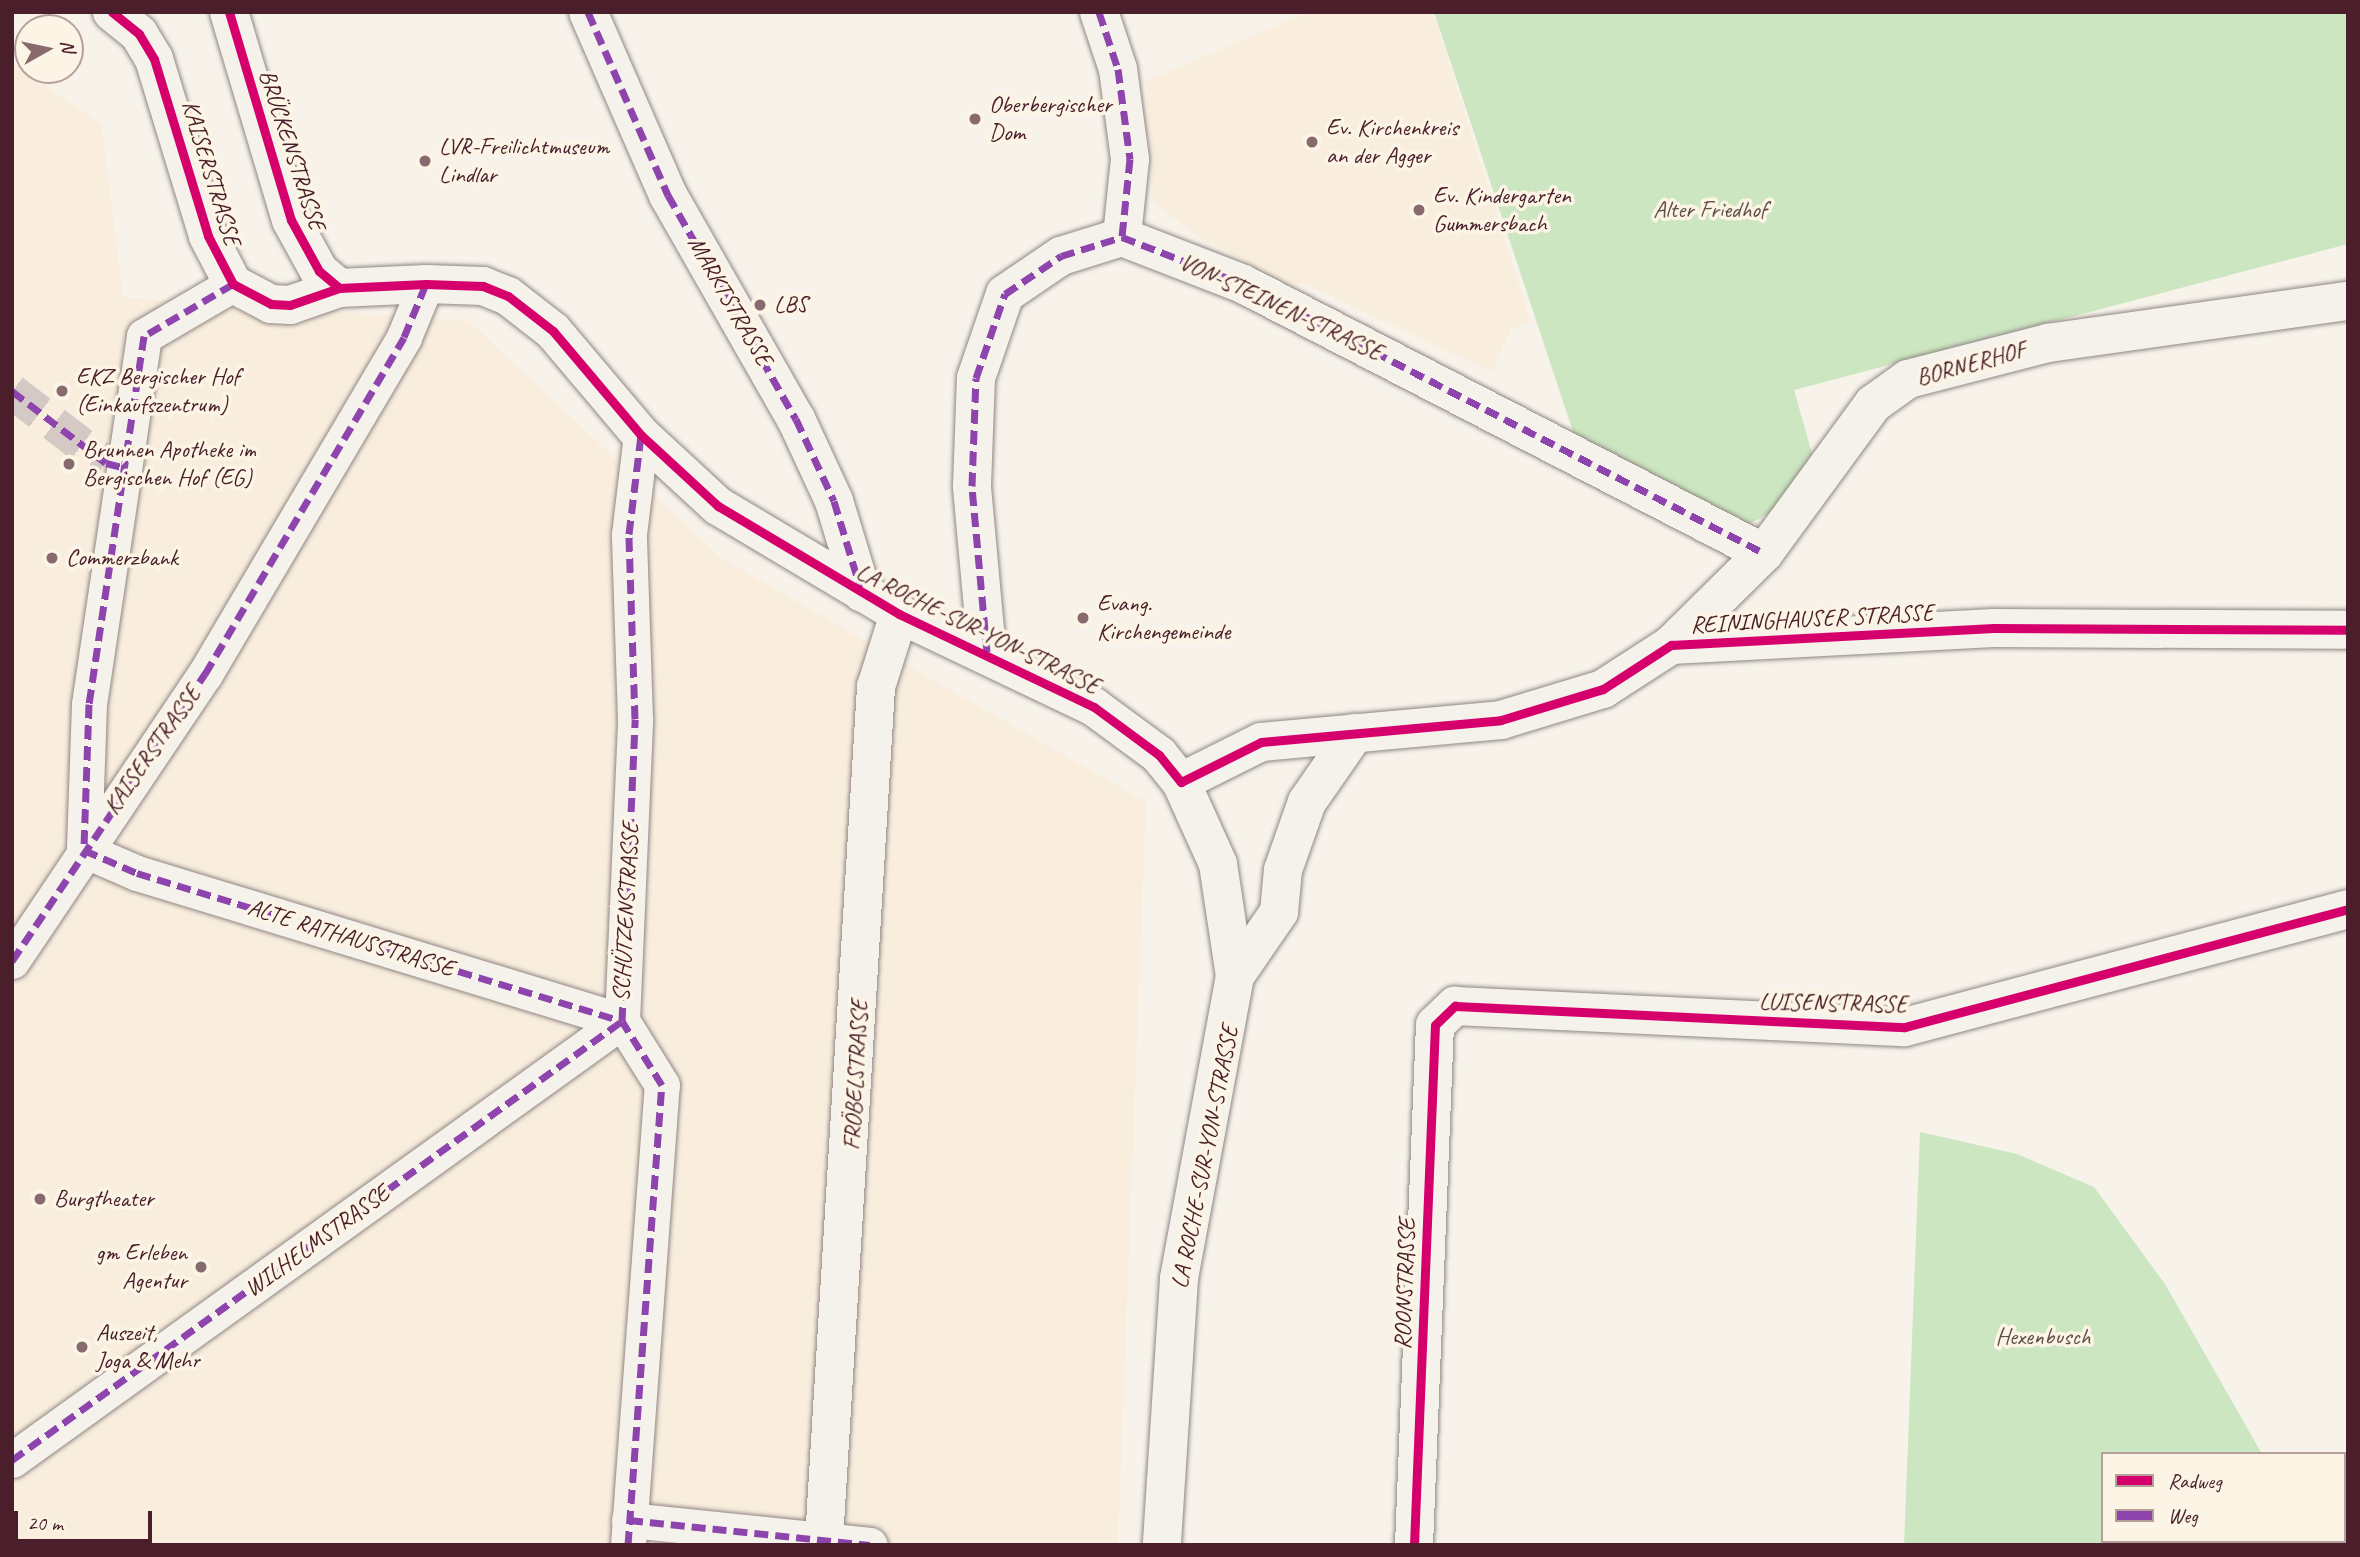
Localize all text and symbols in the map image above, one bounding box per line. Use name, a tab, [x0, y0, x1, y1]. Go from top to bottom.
north arrow	[14, 14, 84, 84]
text: N	[55, 38, 81, 54]
street label: BRÜCKENSTRASSE	[253, 66, 331, 234]
place label: Oberbergischer Dom	[989, 91, 1112, 147]
street label: KAISERSTRASSE	[175, 97, 247, 249]
marker: Oberbergischer Dom	[967, 111, 983, 127]
place label: Ev. Kirchenkreis an der Agger	[1326, 114, 1458, 170]
place label: LVR-Freilichtmuseum Lindlar	[439, 133, 609, 189]
marker: Ev. Kirchenkreis an der Agger	[1304, 134, 1320, 150]
marker: LVR-Freilichtmuseum Lindlar	[417, 153, 433, 169]
place label: Ev. Kindergarten Gummersbach	[1433, 182, 1571, 238]
park label: Alter Friedhof	[1653, 196, 1767, 224]
marker: Ev. Kindergarten Gummersbach	[1411, 202, 1427, 218]
street label: MARKTSTRASSE	[681, 231, 779, 371]
street label: VON-STEINEN-STRASSE	[1175, 247, 1387, 367]
place label: LBS	[774, 291, 807, 319]
marker: LBS	[752, 297, 768, 313]
street label: BORNERHOF	[1913, 336, 2029, 392]
place label: EKZ Bergischer Hof (Einkaufszentrum)	[76, 363, 240, 419]
marker: EKZ Bergischer Hof (Einkaufszentrum)	[54, 383, 70, 399]
place label: Brunnen Apotheke im Bergischen Hof (EG)	[83, 436, 256, 492]
marker: Brunnen Apotheke im Bergischen Hof (EG)	[61, 456, 77, 472]
place label: Commerzbank	[66, 544, 178, 572]
marker: Commerzbank	[44, 550, 60, 566]
street label: LA ROCHE-SUR-YON-STRASSE	[851, 557, 1105, 701]
place label: Evang. Kirchengemeinde	[1097, 590, 1230, 646]
street label: REININGHAUSER STRASSE	[1689, 598, 1935, 640]
marker: Evang. Kirchengemeinde	[1075, 610, 1091, 626]
street label: KAISERSTRASSE	[97, 680, 207, 820]
street label: SCHÜTZENSTRASSE	[607, 822, 645, 1002]
street label: ALTE RATHAUSSTRASSE	[244, 893, 458, 983]
street label: LUISENSTRASSE	[1759, 987, 1907, 1019]
street label: FRÖBELSTRASSE	[838, 999, 874, 1151]
street label: LA ROCHE-SUR-YON-STRASSE	[1165, 1023, 1245, 1291]
street label: WILHELMSTRASSE	[239, 1179, 395, 1303]
place label: Burgtheater	[54, 1185, 154, 1213]
marker: Burgtheater	[32, 1191, 48, 1207]
street label: ROONSTRASSE	[1388, 1218, 1422, 1350]
place label: gm Erleben Agentur	[96, 1239, 187, 1295]
marker: gm Erleben Agentur	[193, 1259, 209, 1275]
place label: Auszeit, Joga & Mehr	[96, 1319, 200, 1375]
park label: Hexenbusch	[1996, 1323, 2090, 1351]
marker: Auszeit, Joga & Mehr	[74, 1339, 90, 1355]
legend	[2101, 1452, 2346, 1543]
text: Radweg	[2168, 1468, 2222, 1494]
scale bar	[18, 1498, 156, 1542]
text: Weg	[2168, 1503, 2198, 1529]
text: 20 m	[27, 1510, 63, 1536]

